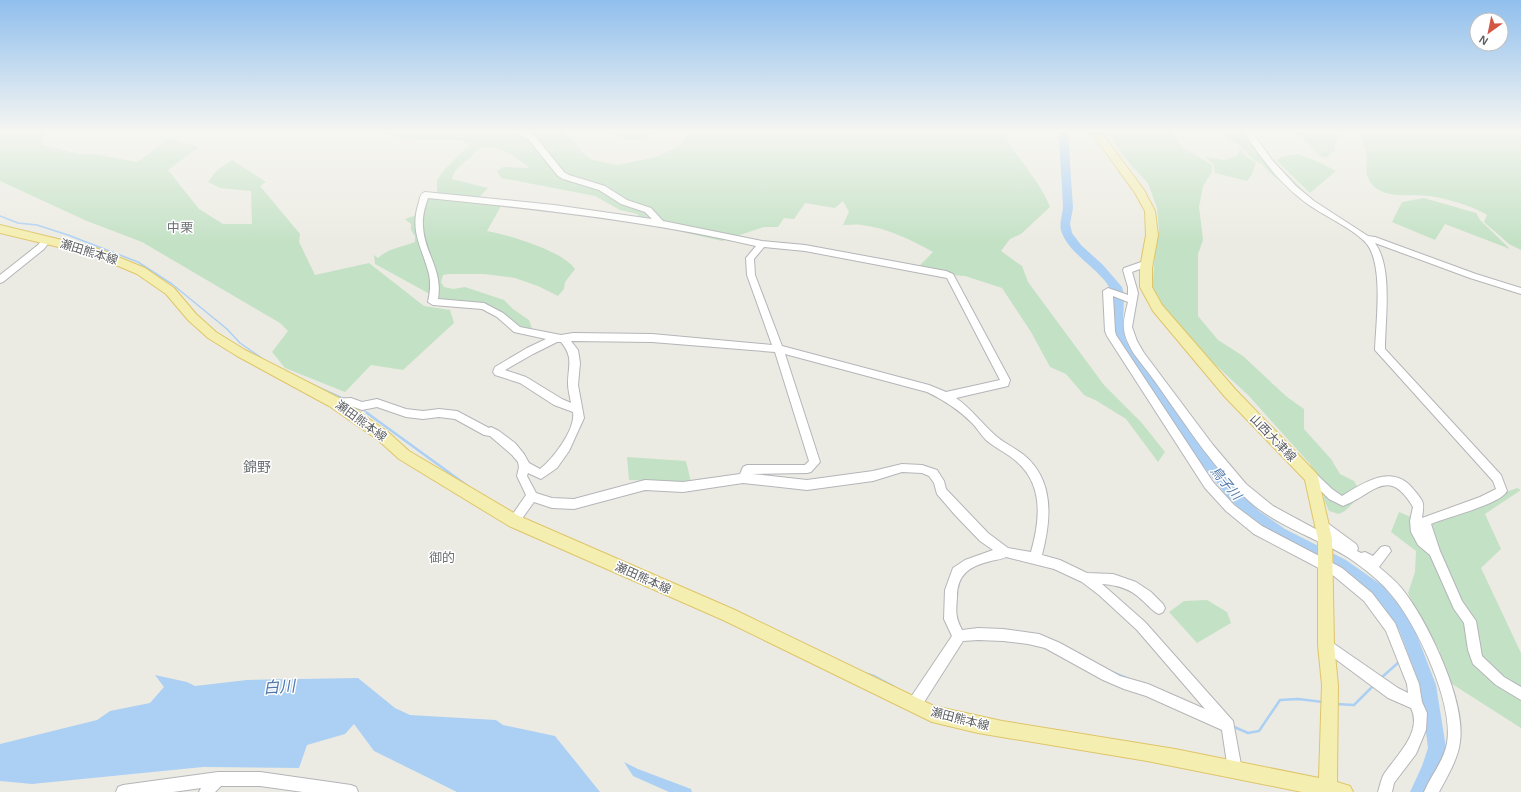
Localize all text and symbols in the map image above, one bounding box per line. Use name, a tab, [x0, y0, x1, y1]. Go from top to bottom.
north arrow	[1469, 12, 1509, 52]
text: N	[1477, 33, 1490, 48]
district label: 中栗	[167, 220, 193, 235]
street label: 瀬田熊本線	[58, 237, 120, 267]
street label: 瀬田熊本線	[333, 398, 389, 444]
street label: 山西大津線	[1247, 412, 1299, 464]
district label: 錦野	[243, 459, 271, 475]
water label: 鳥子川	[1208, 463, 1246, 504]
district label: 御的	[429, 550, 455, 565]
street label: 瀬田熊本線	[613, 559, 673, 597]
water label: 白川	[262, 677, 298, 697]
street label: 瀬田熊本線	[929, 705, 991, 733]

